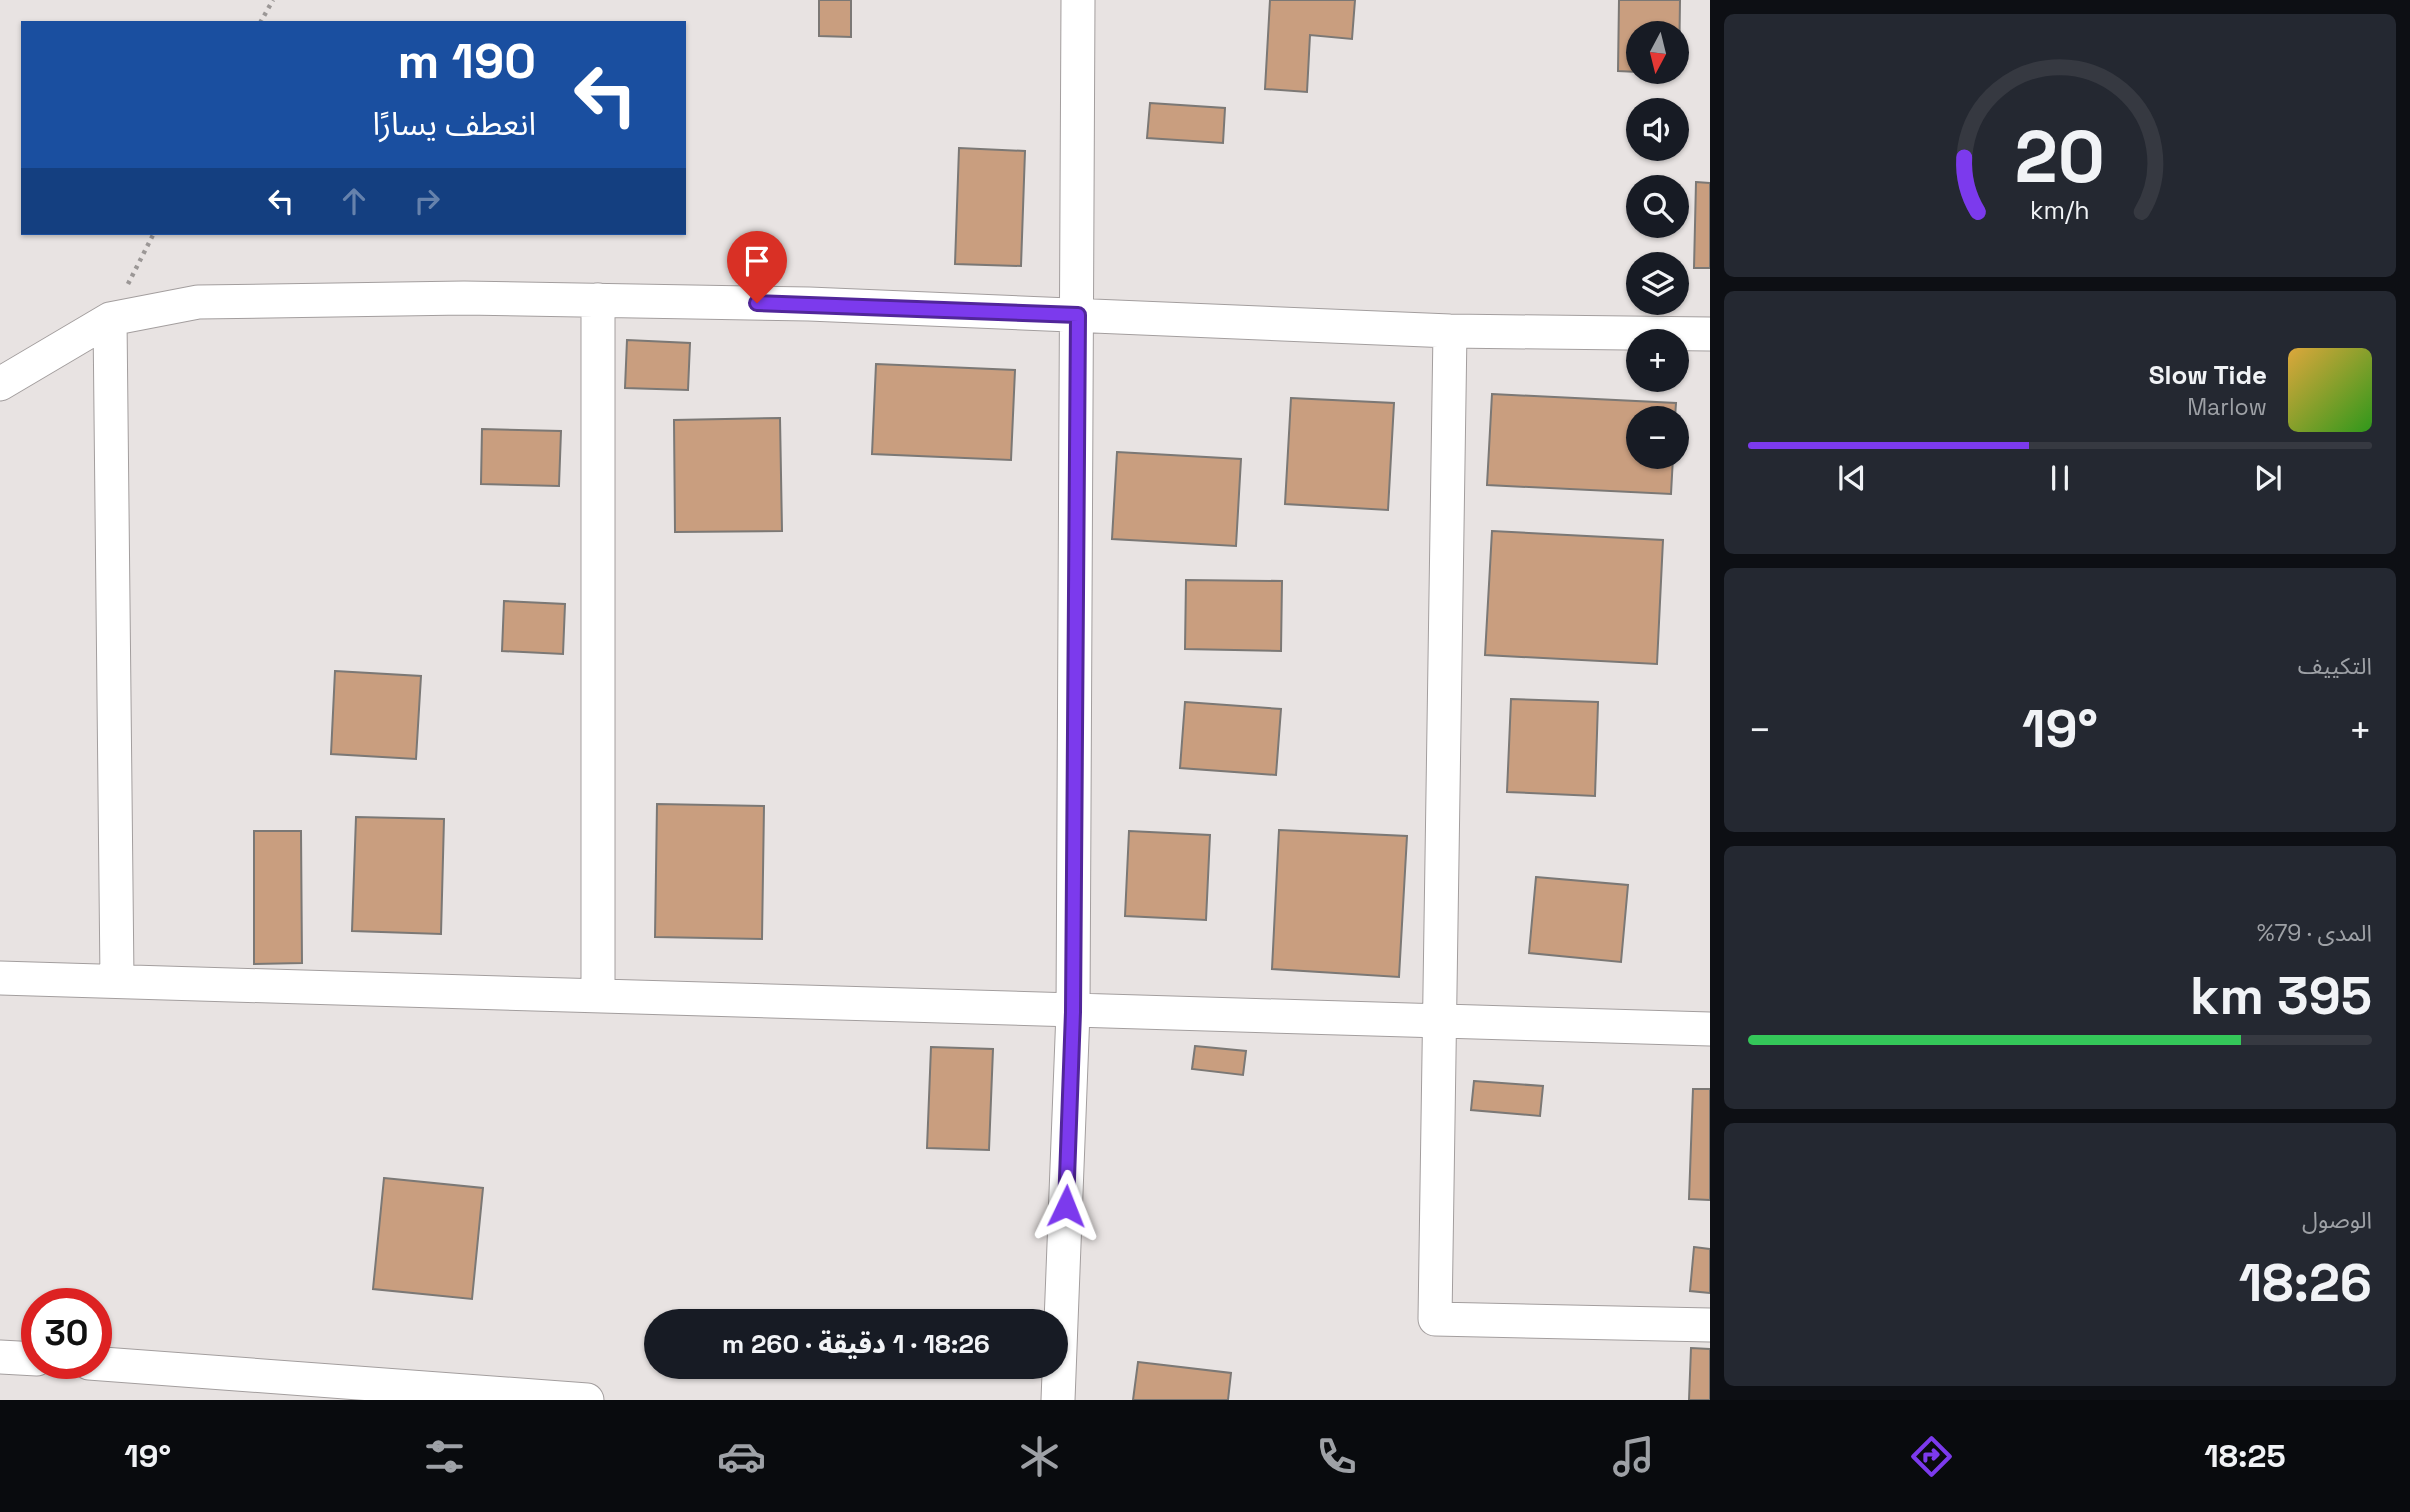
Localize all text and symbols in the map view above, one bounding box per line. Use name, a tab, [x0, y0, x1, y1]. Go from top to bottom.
north arrow	[1626, 21, 1689, 84]
map controls	[1626, 21, 1689, 469]
text: 190 m	[398, 30, 536, 92]
icon: left	[560, 49, 651, 140]
button: sound	[1626, 98, 1689, 161]
text: انعطف يسارًا	[372, 104, 536, 144]
text: 20	[2015, 110, 2105, 203]
button: search	[1626, 175, 1689, 238]
icon: left	[262, 182, 300, 220]
icon: ahead	[335, 182, 373, 220]
icon: right	[408, 182, 446, 220]
text: km/h	[2030, 193, 2090, 225]
pin	[727, 231, 787, 303]
icon: arrive	[738, 242, 776, 280]
button: layers	[1626, 252, 1689, 315]
button: +	[1626, 329, 1689, 392]
text: Slow Tide	[2149, 358, 2267, 392]
text: Marlow	[2187, 392, 2267, 422]
button: −	[1626, 406, 1689, 469]
icon: previous	[1833, 459, 1871, 497]
icon: pause	[2041, 459, 2079, 497]
icon: next	[2249, 459, 2287, 497]
text: التكييف	[2298, 651, 2372, 681]
text: 19°	[2022, 696, 2098, 762]
text: −	[1748, 706, 1772, 754]
text: +	[2348, 706, 2372, 754]
text: المدى · 79%	[2257, 918, 2372, 948]
text: 395 km	[2190, 963, 2372, 1029]
position arrow	[1029, 1169, 1103, 1243]
text: الوصول	[2302, 1205, 2372, 1235]
text: 18:26	[2239, 1250, 2372, 1316]
speed limit sign: 30	[21, 1288, 112, 1379]
text: 18:26 · 1 دقيقة · 260 m	[722, 1327, 990, 1361]
icon: filters	[420, 1432, 469, 1481]
icon: car	[717, 1432, 766, 1481]
icon: climate	[1015, 1432, 1064, 1481]
icon: phone	[1312, 1432, 1361, 1481]
icon: music	[1609, 1432, 1658, 1481]
icon: directions	[1907, 1432, 1956, 1481]
text: 19°	[124, 1436, 171, 1476]
text: 18:25	[2204, 1436, 2286, 1476]

